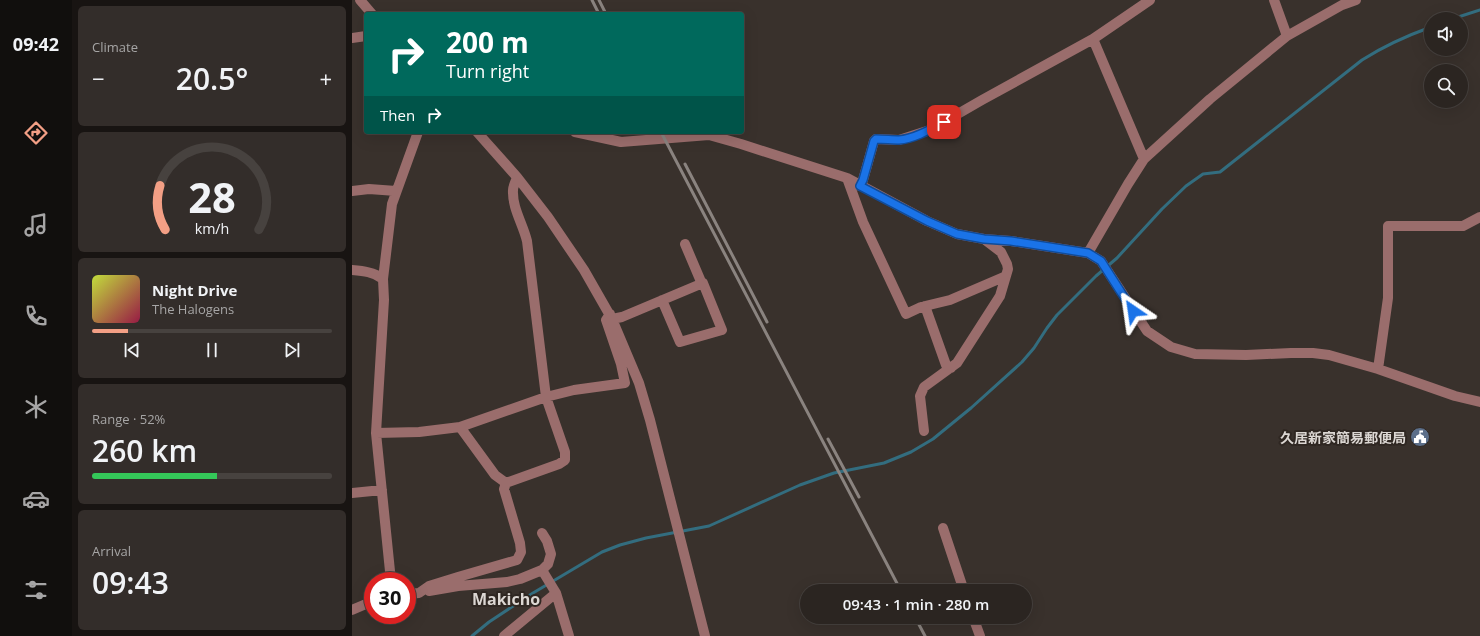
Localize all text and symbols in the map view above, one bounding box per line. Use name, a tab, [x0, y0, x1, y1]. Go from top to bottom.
map controls	[1424, 12, 1468, 108]
button: sound	[1424, 12, 1468, 56]
text: 200 m	[446, 23, 529, 61]
icon: right	[380, 28, 432, 80]
text: 09:42	[13, 32, 59, 56]
text: Climate	[92, 38, 138, 56]
text: 20.5°	[176, 58, 248, 99]
text: Turn right	[446, 59, 529, 83]
text: −	[92, 63, 105, 93]
text: +	[319, 63, 332, 93]
button: search	[1424, 64, 1468, 108]
icon: right	[423, 104, 445, 126]
text: Then	[380, 105, 415, 125]
pin	[927, 105, 961, 139]
icon: arrive	[933, 111, 955, 133]
icon: directions	[22, 119, 50, 147]
text: 28	[188, 169, 236, 225]
icon: music	[22, 211, 50, 239]
text: km/h	[195, 219, 229, 238]
text: Night Drive	[152, 280, 237, 300]
position arrow	[1112, 290, 1154, 332]
text: The Halogens	[152, 300, 234, 318]
icon: phone	[22, 302, 50, 330]
icon: previous	[121, 339, 143, 361]
icon: pause	[201, 339, 223, 361]
icon: next	[281, 339, 303, 361]
icon: climate	[22, 393, 50, 421]
text: Range · 52%	[92, 410, 165, 428]
public building icon: 久居新家簡易郵便局	[1409, 426, 1431, 448]
place label: 久居新家簡易郵便局	[1280, 428, 1406, 447]
text: 260 km	[92, 430, 197, 471]
icon: car	[22, 485, 50, 513]
text: Arrival	[92, 542, 131, 560]
text: 09:43	[92, 562, 169, 603]
speed limit sign: 30	[364, 572, 416, 624]
icon: filters	[22, 576, 50, 604]
district label: Makicho	[472, 588, 540, 610]
text: 09:43 · 1 min · 280 m	[843, 594, 989, 614]

